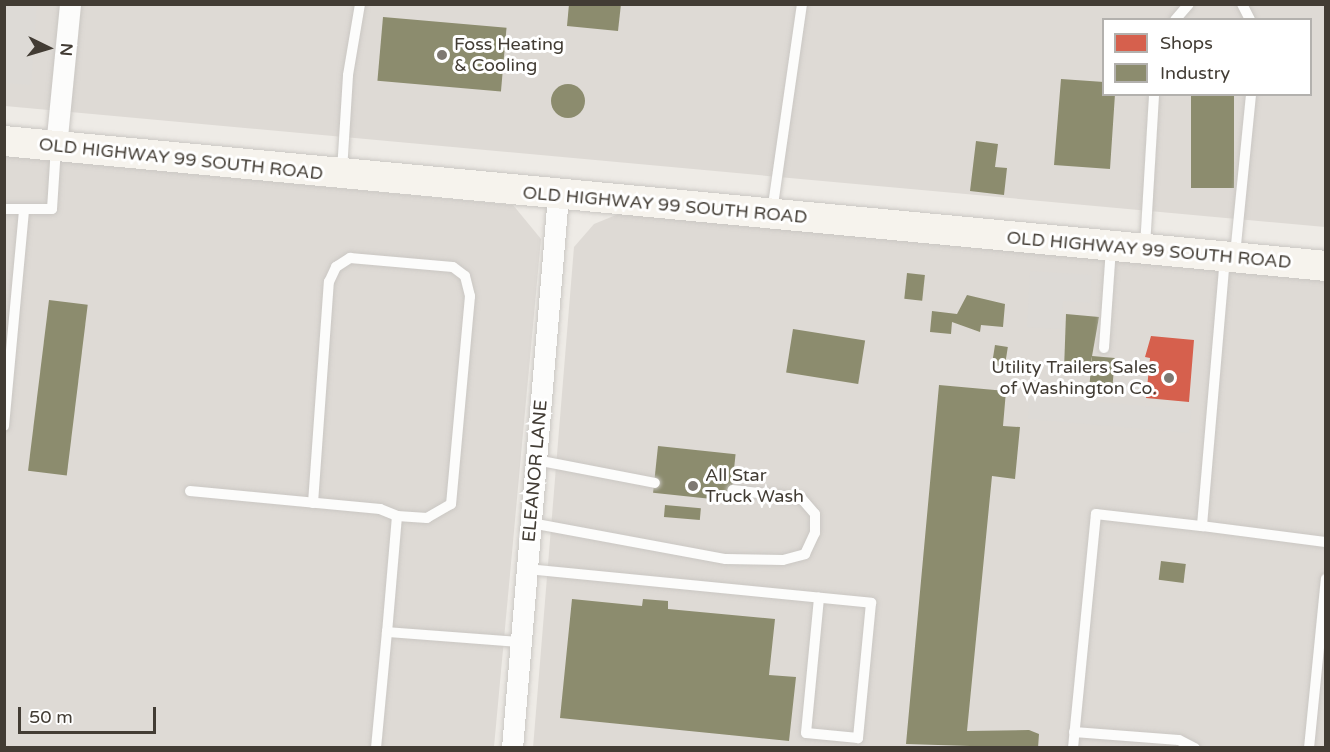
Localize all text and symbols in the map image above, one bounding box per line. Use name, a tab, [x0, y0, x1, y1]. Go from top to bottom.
north arrow	[18, 18, 78, 78]
legend	[1102, 18, 1312, 96]
text: Shops	[1160, 32, 1213, 54]
place label: Foss Heating & Cooling	[454, 34, 564, 76]
text: N	[55, 42, 76, 57]
marker: Foss Heating & Cooling	[435, 48, 449, 62]
text: Industry	[1160, 62, 1230, 84]
street label: OLD HIGHWAY 99 SOUTH ROAD	[38, 133, 324, 185]
street label: OLD HIGHWAY 99 SOUTH ROAD	[522, 182, 808, 228]
street label: OLD HIGHWAY 99 SOUTH ROAD	[1006, 227, 1292, 273]
place label: Utility Trailers Sales of Washington Co.	[991, 357, 1157, 400]
marker: Utility Trailers Sales of Washington Co.	[1162, 371, 1176, 385]
street label: ELEANOR LANE	[518, 399, 552, 543]
place label: All Star Truck Wash	[705, 465, 804, 508]
marker: All Star Truck Wash	[686, 479, 700, 493]
scale bar	[21, 695, 159, 733]
text: 50 m	[29, 706, 73, 728]

